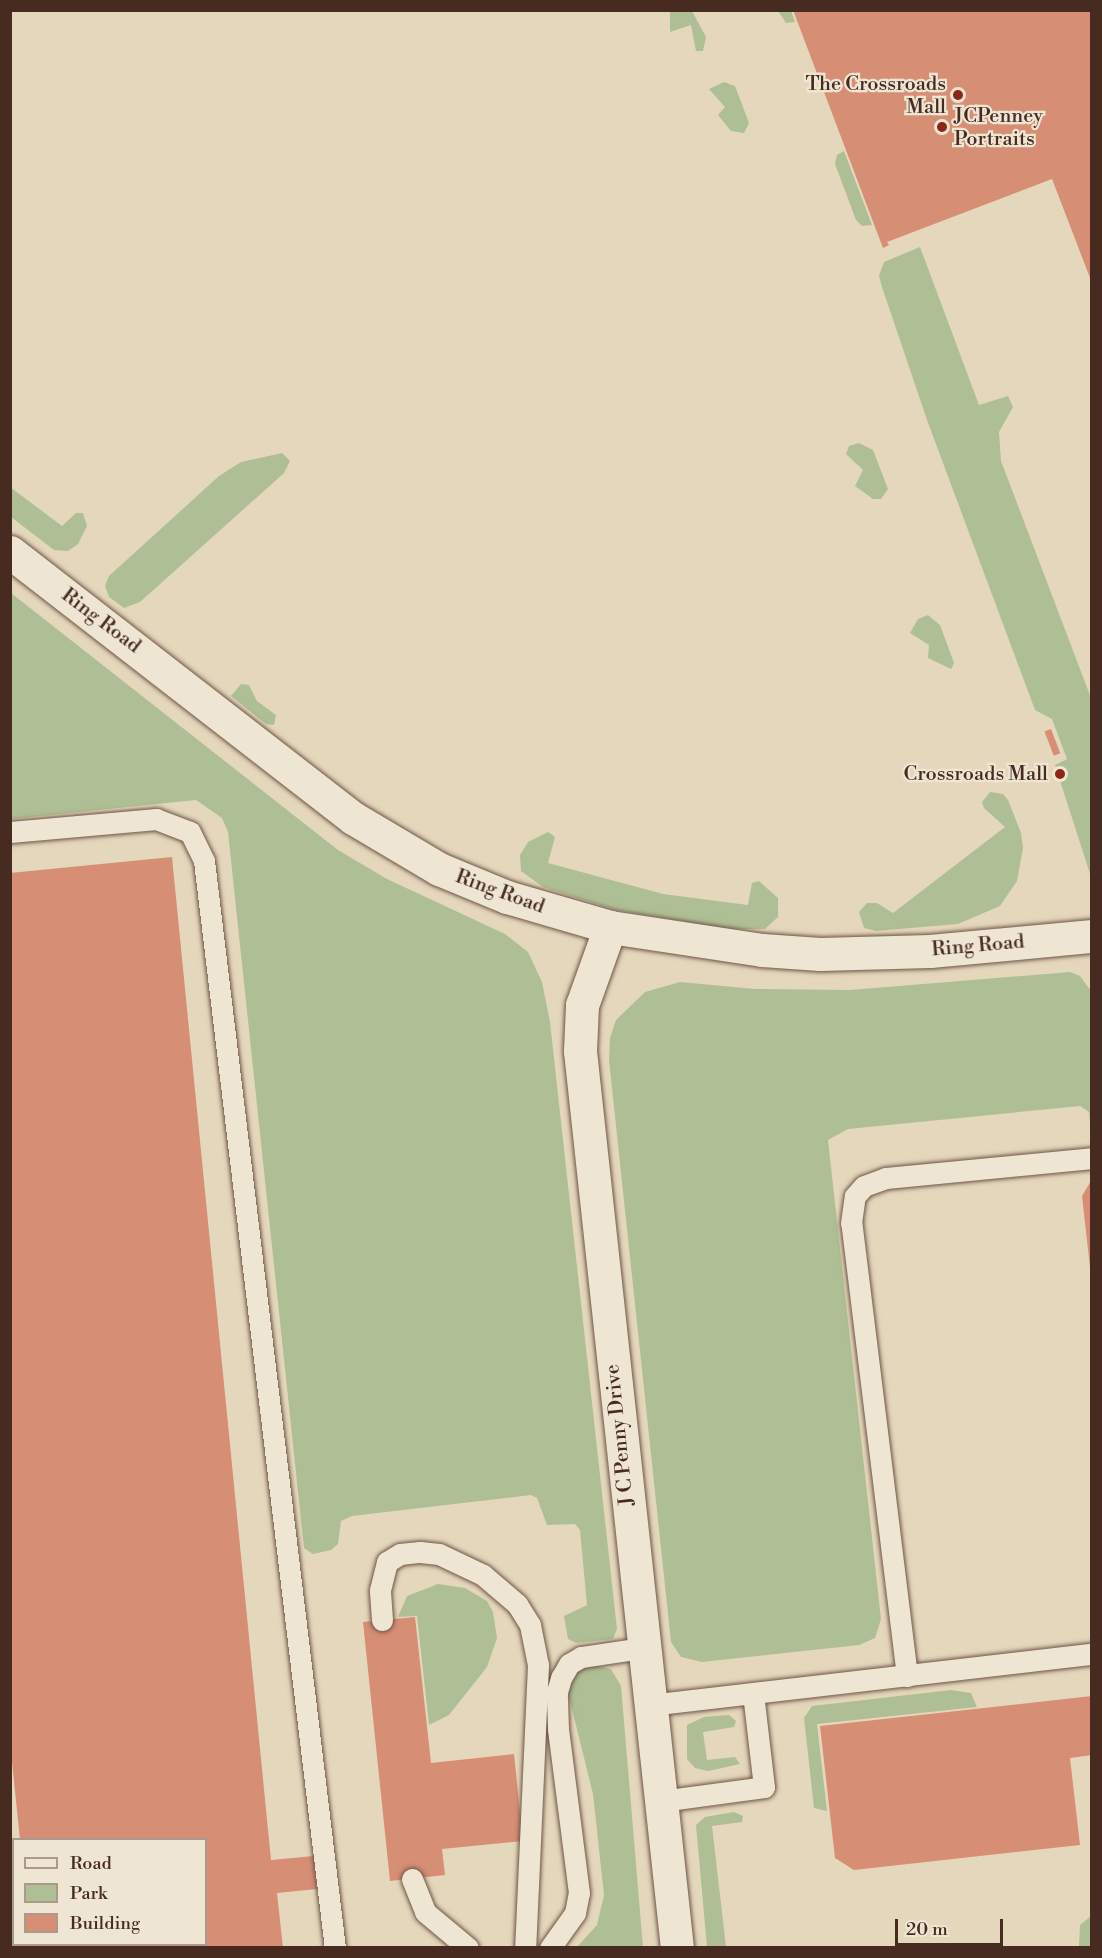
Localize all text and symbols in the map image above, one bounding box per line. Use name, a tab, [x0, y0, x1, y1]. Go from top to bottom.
place label: The Crossroads Mall	[805, 72, 946, 119]
marker: The Crossroads Mall	[951, 88, 965, 102]
place label: JCPenney Portraits	[954, 104, 1043, 151]
marker: JCPenney Portraits	[935, 120, 949, 134]
street label: Ring Road	[57, 583, 145, 659]
place label: Crossroads Mall	[903, 762, 1048, 786]
marker: Crossroads Mall	[1053, 767, 1067, 781]
street label: Ring Road	[452, 865, 548, 919]
street label: Ring Road	[931, 930, 1025, 962]
street label: J C Penny Drive	[601, 1363, 639, 1507]
legend	[12, 1838, 207, 1946]
text: Road	[70, 1852, 112, 1875]
text: Park	[70, 1882, 107, 1905]
scale bar	[898, 1907, 1006, 1945]
text: Building	[70, 1912, 140, 1935]
text: 20 m	[906, 1918, 948, 1941]

